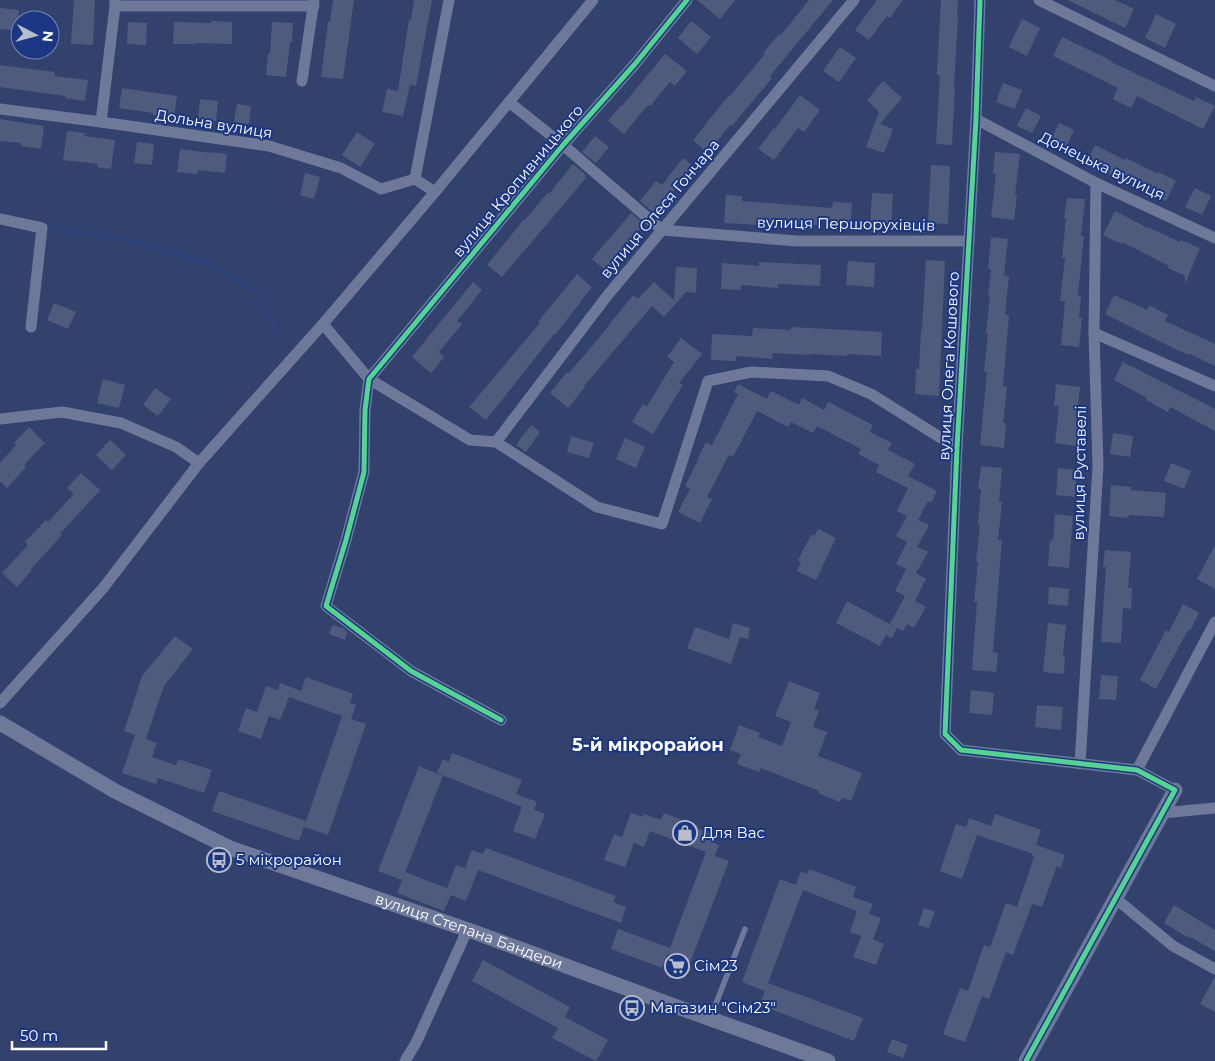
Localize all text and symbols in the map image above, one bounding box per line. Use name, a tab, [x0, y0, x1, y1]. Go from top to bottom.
north arrow	[10, 10, 60, 60]
text: N	[38, 30, 57, 43]
street label: вулиця Кропивницького	[448, 100, 587, 261]
street label: Дольна вулиця	[154, 105, 274, 142]
street label: Донецька вулиця	[1037, 127, 1168, 204]
street label: вулиця Олеся Гончара	[596, 135, 723, 282]
street label: вулиця Першорухівців	[757, 212, 935, 235]
street label: вулиця Олега Кошового	[934, 271, 963, 461]
street label: вулиця Руставелі	[1069, 405, 1090, 541]
district label: 5-й мікрорайон	[572, 734, 724, 756]
shop icon: Для Вас	[672, 820, 698, 846]
place label: Для Вас	[702, 823, 765, 842]
bus stop icon: 5 мікрорайон	[206, 847, 232, 873]
place label: 5 мікрорайон	[236, 850, 342, 869]
street label: вулиця Степана Бандери	[373, 889, 566, 973]
supermarket icon: Сім23	[664, 953, 690, 979]
place label: Сім23	[694, 956, 738, 975]
bus stop icon: Магазин "Сім23"	[619, 995, 645, 1021]
place label: Магазин "Сім23"	[650, 998, 776, 1017]
scale bar	[12, 1018, 106, 1050]
text: 50 m	[20, 1026, 58, 1045]

